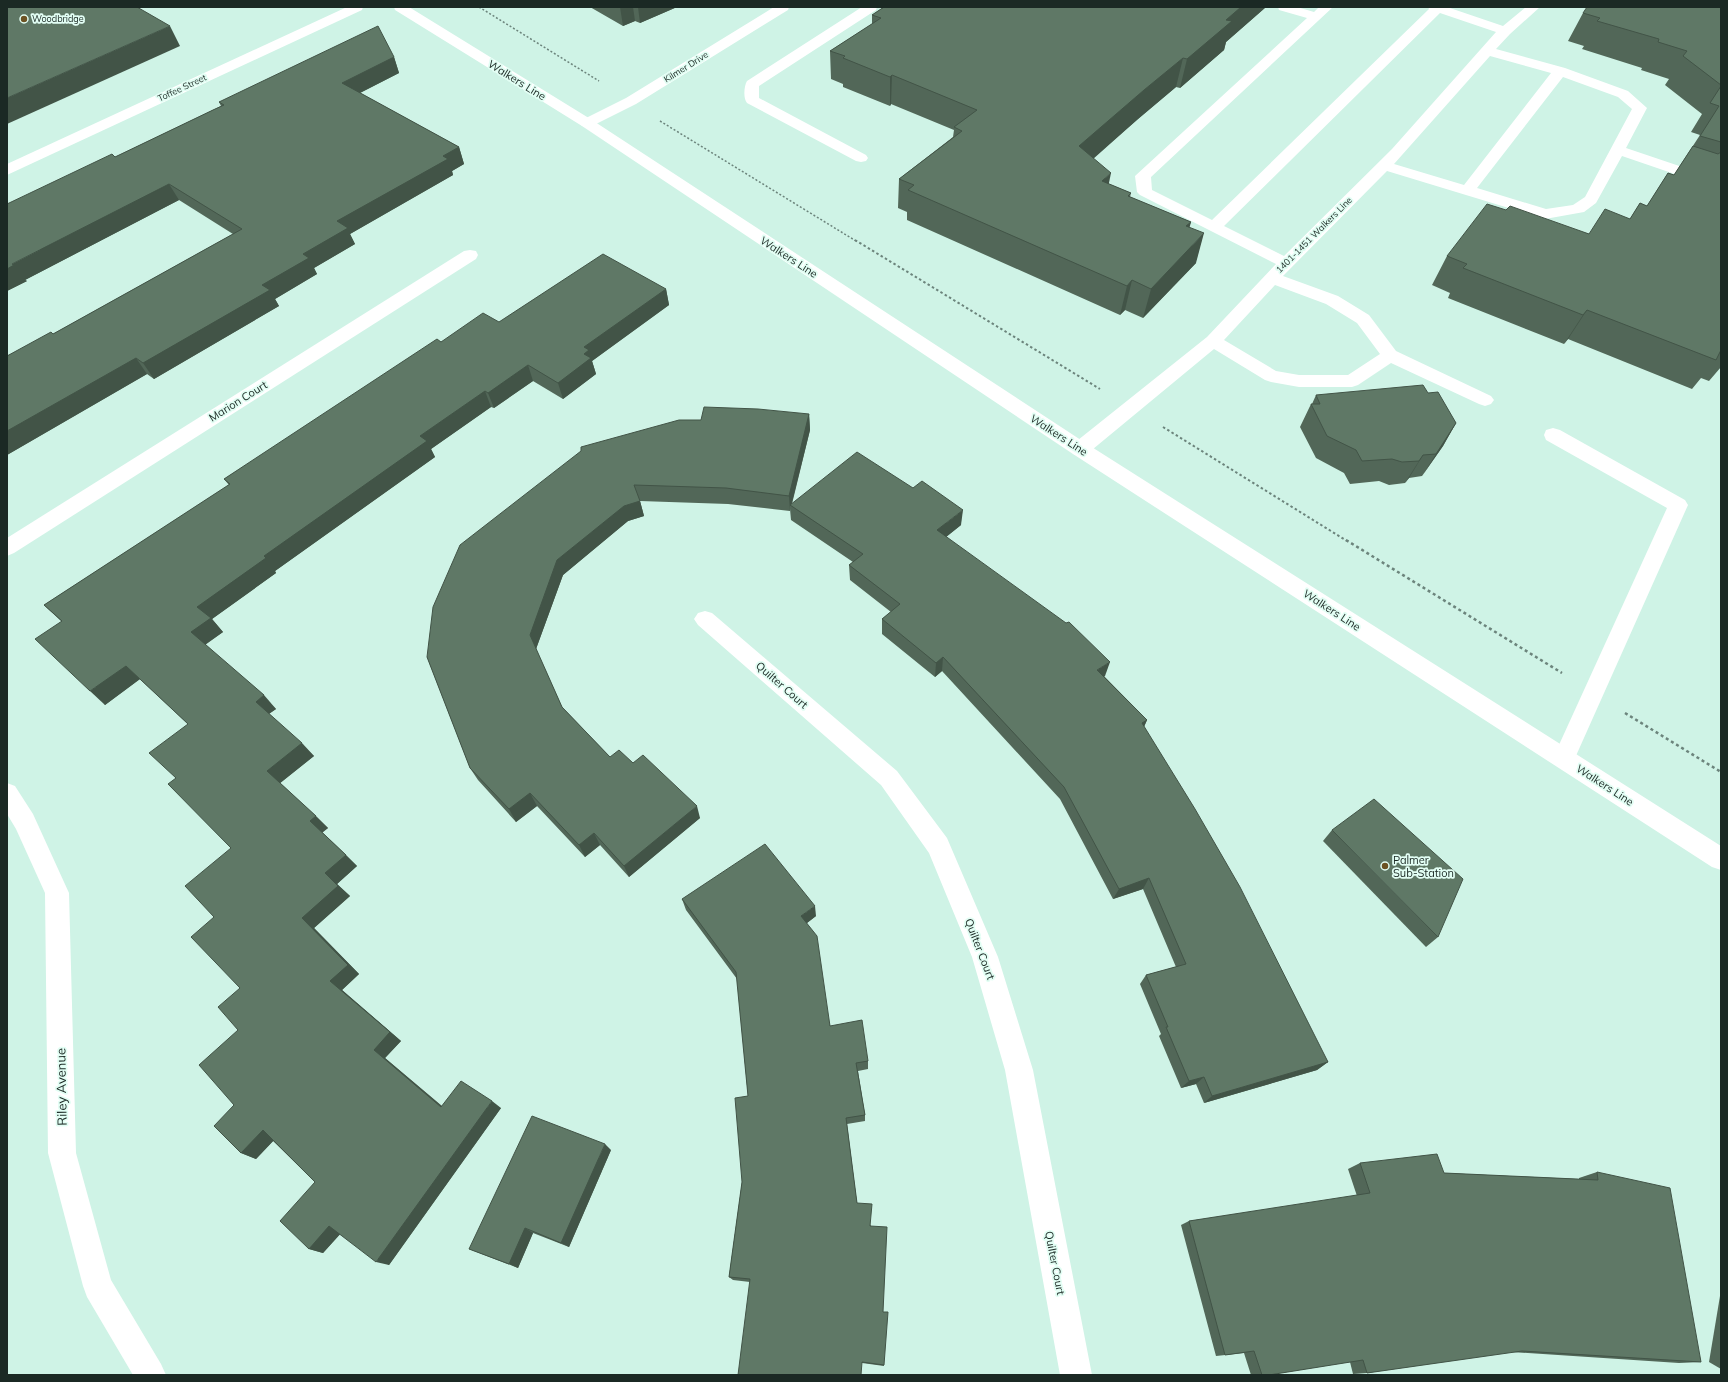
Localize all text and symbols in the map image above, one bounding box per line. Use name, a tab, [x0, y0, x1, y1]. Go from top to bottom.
place label: Woodbridge	[32, 13, 84, 24]
marker: Woodbridge	[19, 14, 29, 24]
street label: Kilmer Drive	[662, 49, 710, 85]
street label: Walkers Line	[485, 57, 549, 103]
street label: Toffee Street	[156, 71, 208, 104]
street label: 1401-1451 Walkers Line	[1273, 194, 1354, 275]
street label: Walkers Line	[758, 233, 820, 281]
street label: Marion Court	[206, 377, 270, 424]
street label: Walkers Line	[1028, 411, 1090, 459]
street label: Walkers Line	[1301, 586, 1363, 634]
street label: Quilter Court	[753, 659, 811, 712]
street label: Walkers Line	[1574, 761, 1636, 809]
place label: Palmer Sub-Station	[1393, 853, 1454, 880]
marker: Palmer Sub-Station	[1380, 861, 1390, 871]
street label: Quilter Court	[962, 916, 998, 982]
street label: Riley Avenue	[52, 1048, 70, 1126]
street label: Quilter Court	[1042, 1230, 1068, 1296]

